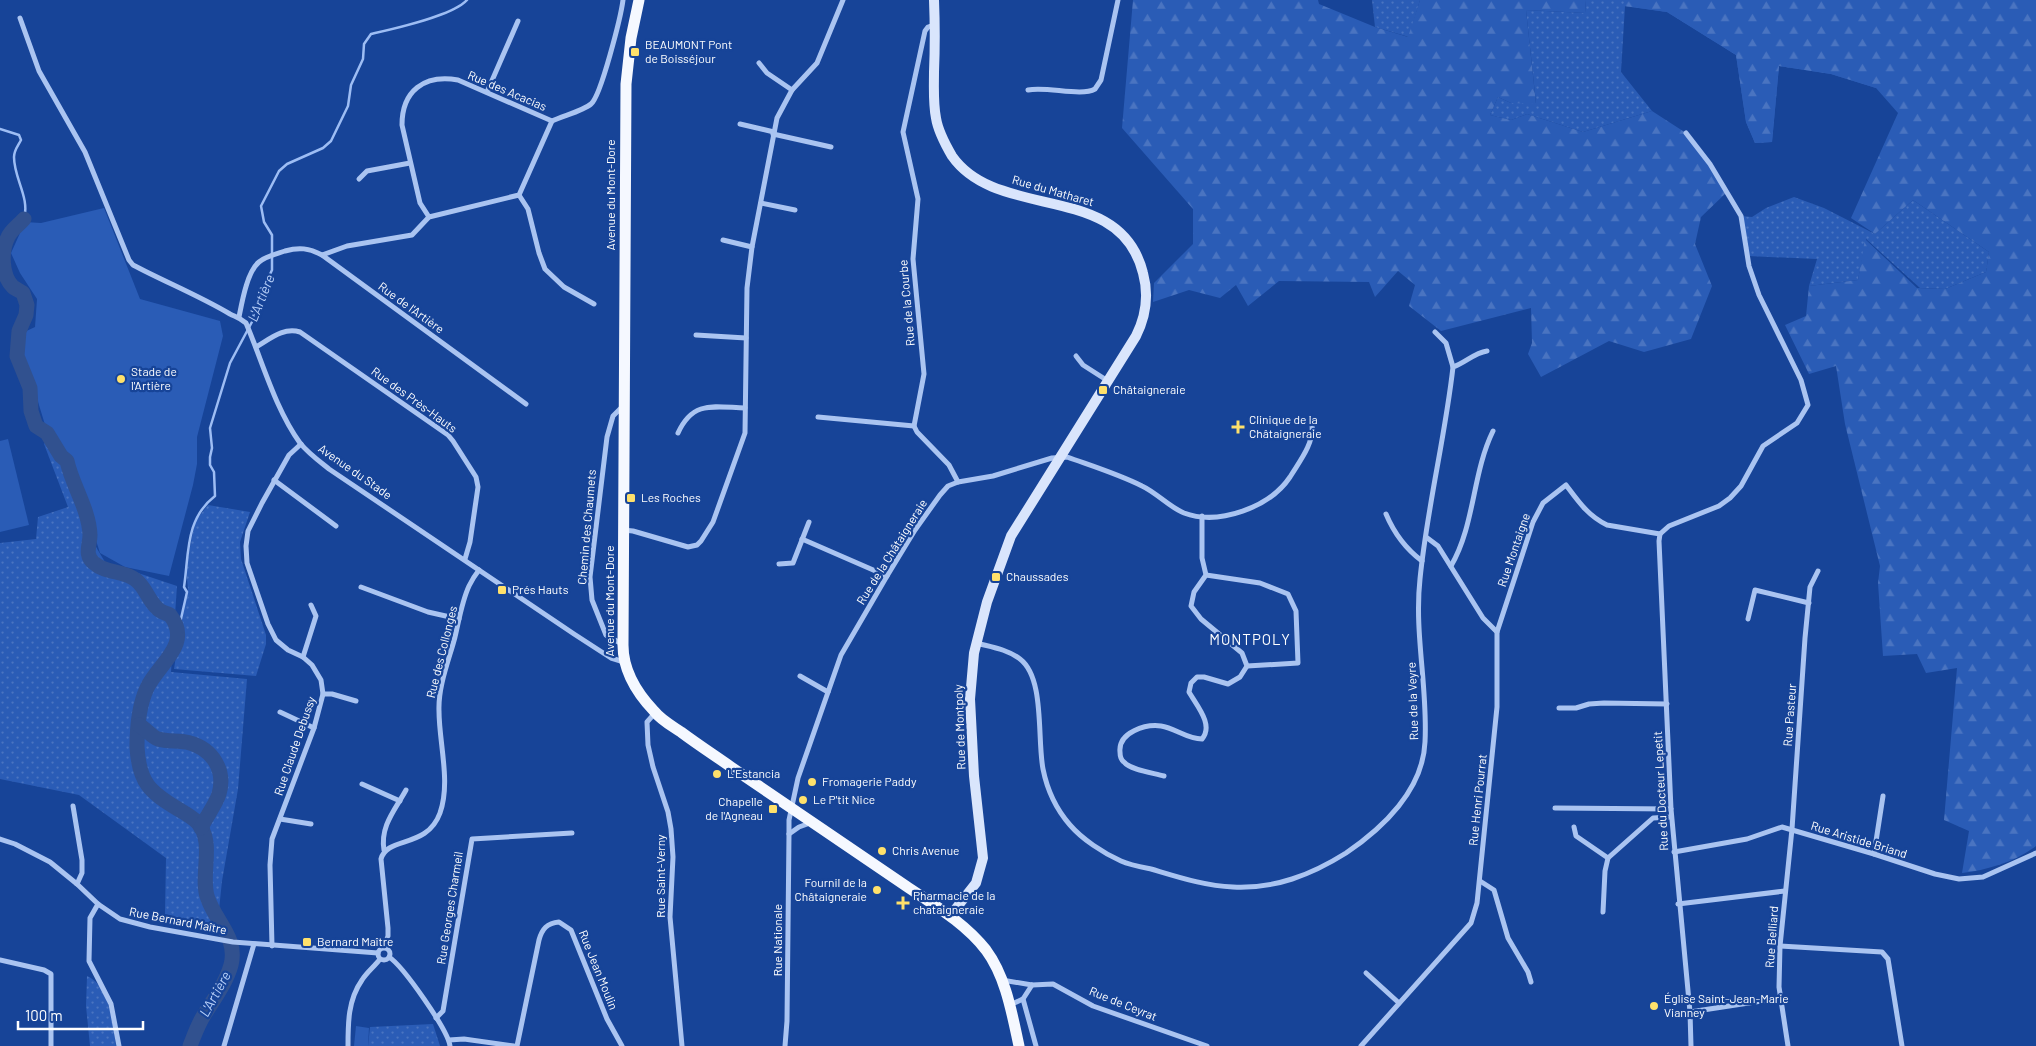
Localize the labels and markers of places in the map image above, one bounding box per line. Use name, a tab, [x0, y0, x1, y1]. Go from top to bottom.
place label: BEAUMONT Pont de Boisséjour	[645, 37, 732, 65]
marker: BEAUMONT Pont de Boisséjour	[629, 46, 641, 58]
place label: Stade de l'Artière	[131, 364, 177, 392]
marker: Stade de l'Artière	[115, 373, 127, 385]
place label: Châtaigneraie	[1113, 382, 1186, 396]
marker: Châtaigneraie	[1097, 384, 1109, 396]
place label: Clinique de la Châtaigneraie	[1249, 412, 1322, 440]
marker: Clinique de la Châtaigneraie	[1231, 420, 1245, 434]
place label: Les Roches	[641, 490, 701, 504]
marker: Les Roches	[625, 492, 637, 504]
place label: Chaussades	[1006, 569, 1069, 583]
marker: Chaussades	[990, 571, 1002, 583]
place label: Prés Hauts	[512, 582, 569, 596]
marker: Prés Hauts	[496, 584, 508, 596]
place label: L'Estancia	[727, 766, 780, 780]
marker: L'Estancia	[711, 768, 723, 780]
place label: Fromagerie Paddy	[822, 774, 917, 788]
marker: Fromagerie Paddy	[806, 776, 818, 788]
place label: Le P'tit Nice	[813, 792, 875, 806]
place label: Chapelle de l'Agneau	[705, 794, 763, 822]
marker: Le P'tit Nice	[797, 794, 809, 806]
marker: Chapelle de l'Agneau	[767, 803, 779, 815]
place label: Chris Avenue	[892, 843, 960, 857]
marker: Chris Avenue	[876, 845, 888, 857]
place label: Fournil de la Châtaigneraie	[794, 875, 867, 903]
marker: Fournil de la Châtaigneraie	[871, 884, 883, 896]
place label: Pharmacie de la chataigneraie	[913, 888, 995, 916]
marker: Pharmacie de la chataigneraie	[897, 897, 909, 909]
place label: Bernard Maître	[317, 934, 393, 948]
marker: Bernard Maître	[301, 936, 313, 948]
place label: Église Saint-Jean-Marie Vianney	[1664, 991, 1789, 1019]
marker: Église Saint-Jean-Marie Vianney	[1648, 1000, 1660, 1012]

